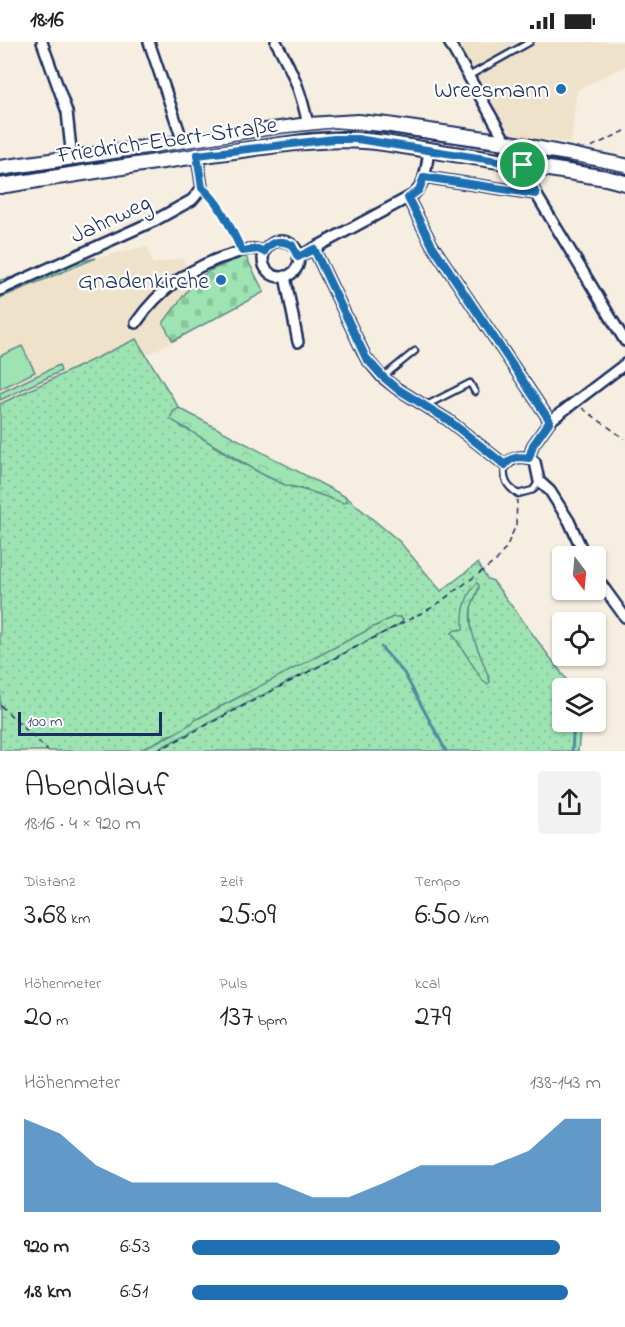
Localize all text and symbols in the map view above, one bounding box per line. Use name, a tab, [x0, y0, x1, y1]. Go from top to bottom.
text: 18:16	[30, 5, 64, 37]
place label: Wreesmann	[434, 74, 549, 109]
marker: Wreesmann	[554, 82, 568, 96]
street label: Friedrich-Ebert-Straße	[54, 109, 280, 174]
pin	[497, 139, 548, 190]
icon: arrive	[506, 148, 539, 181]
street label: Jahnweg	[65, 186, 157, 254]
place label: Gnadenkirche	[78, 265, 209, 300]
marker: Gnadenkirche	[214, 273, 228, 287]
north arrow	[552, 546, 606, 600]
map controls	[552, 546, 606, 732]
button: locate	[552, 612, 606, 666]
button: layers	[552, 678, 606, 732]
scale bar	[18, 709, 162, 736]
text: 100 m	[27, 710, 62, 734]
text: Abendlauf	[24, 763, 169, 811]
button: share	[538, 771, 601, 834]
text: 18:16 · 4 × 920 m	[24, 810, 141, 839]
text: Distanz	[24, 870, 75, 894]
text: Zeit	[219, 870, 244, 894]
text: Tempo	[415, 870, 460, 894]
text: 3.68	[24, 894, 67, 938]
text: 25:09	[219, 894, 276, 938]
text: 6:50	[415, 894, 461, 938]
text: km	[67, 907, 90, 931]
text: /km	[461, 907, 489, 931]
text: Höhenmeter	[24, 972, 101, 996]
text: Puls	[219, 972, 248, 996]
text: kcal	[415, 972, 440, 996]
text: 20	[24, 996, 52, 1040]
text: 137	[219, 996, 254, 1040]
text: 279	[415, 996, 451, 1040]
text: m	[52, 1009, 68, 1033]
text: bpm	[254, 1009, 287, 1033]
text: Höhenmeter	[24, 1069, 120, 1098]
text: 138–143 m	[530, 1069, 601, 1098]
text: 920 m	[24, 1233, 69, 1262]
text: 6:53	[120, 1233, 150, 1262]
text: 1.8 km	[24, 1278, 71, 1307]
text: 6:51	[120, 1278, 148, 1307]

